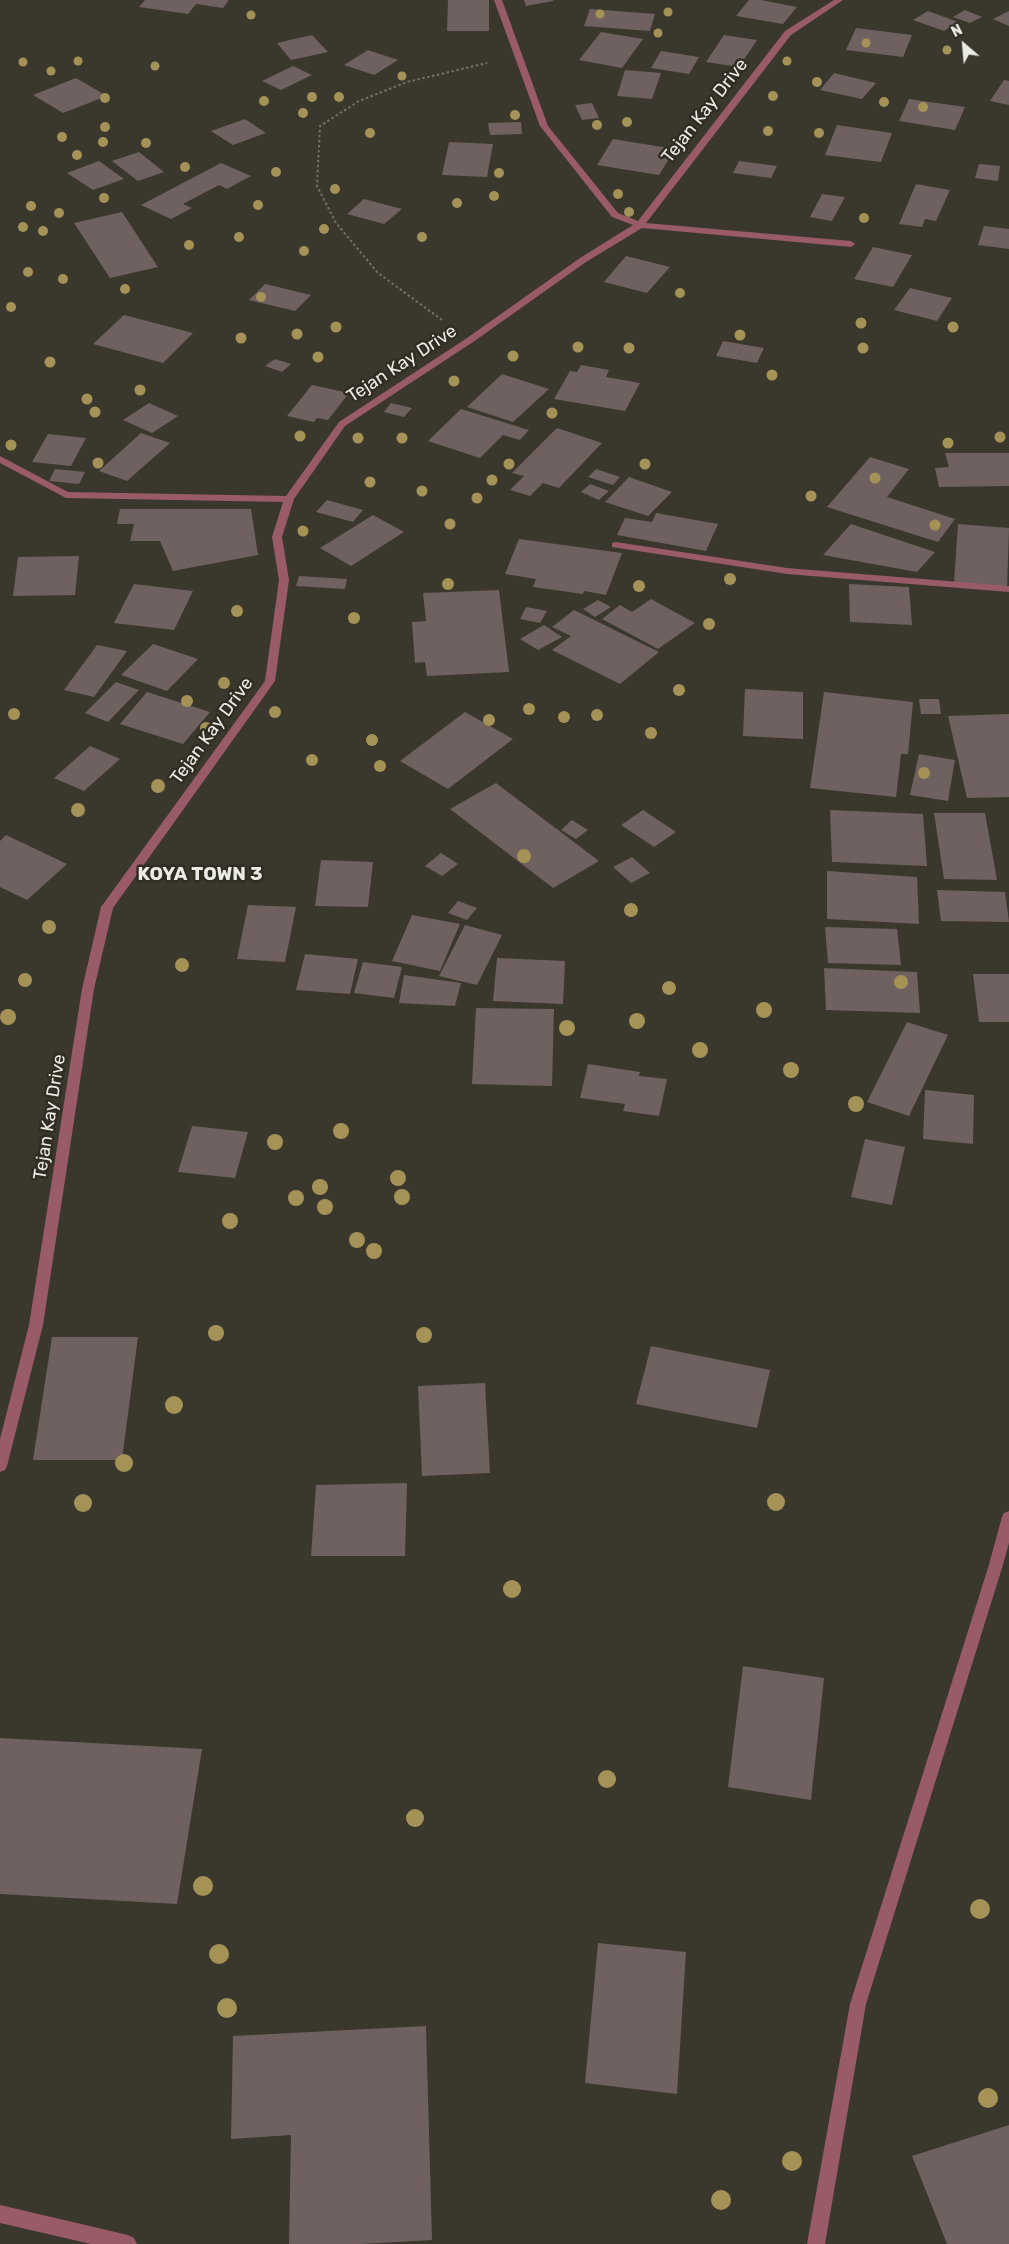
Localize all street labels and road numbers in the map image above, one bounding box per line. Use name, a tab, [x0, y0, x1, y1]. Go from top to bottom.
street label: Tejan Kay Drive	[657, 54, 753, 168]
street label: Tejan Kay Drive	[343, 320, 461, 408]
street label: Tejan Kay Drive	[166, 673, 258, 789]
street label: Tejan Kay Drive	[29, 1053, 71, 1181]

